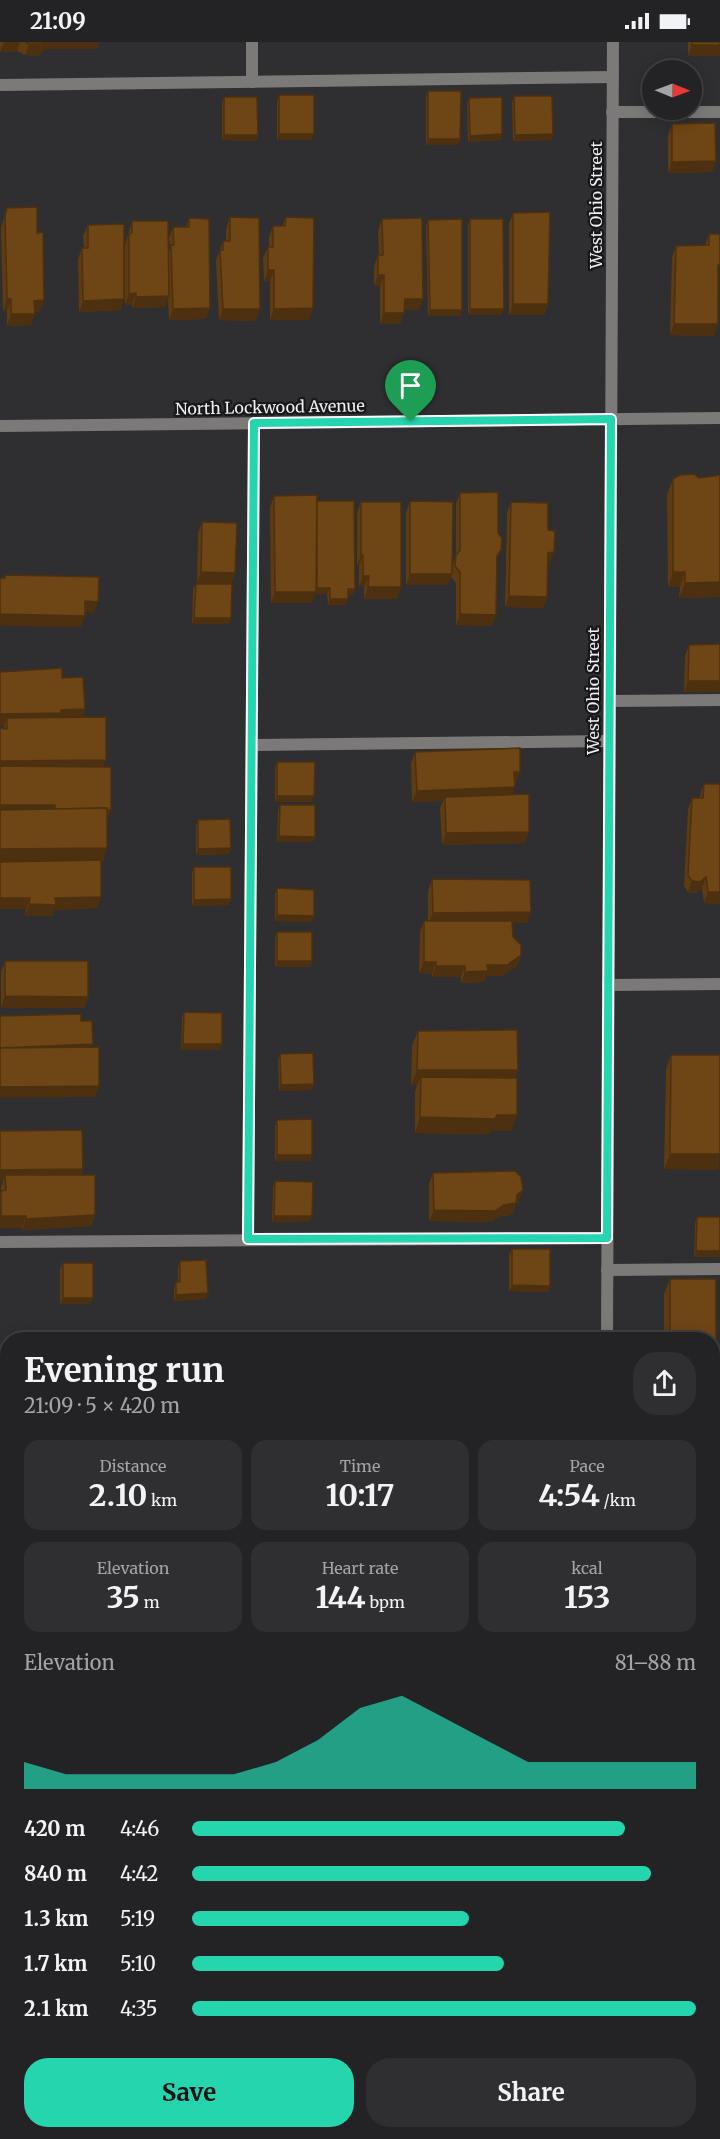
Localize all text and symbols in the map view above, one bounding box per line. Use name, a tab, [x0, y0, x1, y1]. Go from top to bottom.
text: 21:09	[30, 7, 86, 35]
north arrow	[642, 60, 702, 120]
map controls	[642, 60, 702, 120]
street label: West Ohio Street	[586, 140, 606, 270]
pin	[385, 360, 436, 422]
icon: arrive	[394, 369, 427, 402]
street label: North Lockwood Avenue	[175, 395, 365, 419]
street label: West Ohio Street	[583, 626, 603, 756]
text: Evening run	[24, 1350, 224, 1391]
button: share	[633, 1352, 696, 1415]
text: 21:09 · 5 × 420 m	[24, 1393, 180, 1418]
text: Distance	[100, 1456, 166, 1476]
text: Time	[340, 1456, 380, 1476]
text: Pace	[570, 1456, 605, 1476]
text: 2.10	[89, 1476, 147, 1514]
text: 10:17	[325, 1476, 395, 1514]
text: 4:54	[538, 1476, 600, 1514]
text: km	[147, 1490, 177, 1510]
text: /km	[600, 1490, 636, 1510]
text: Elevation	[97, 1558, 169, 1578]
text: Heart rate	[322, 1558, 398, 1578]
text: kcal	[571, 1558, 603, 1578]
text: 35	[106, 1578, 140, 1616]
text: 144	[315, 1578, 366, 1616]
text: 153	[564, 1578, 610, 1616]
text: m	[140, 1592, 160, 1612]
text: bpm	[366, 1592, 405, 1612]
text: Elevation	[24, 1650, 115, 1675]
text: 81–88 m	[615, 1650, 696, 1675]
text: 420 m	[24, 1816, 85, 1841]
text: 4:46	[120, 1816, 159, 1841]
text: 840 m	[24, 1861, 87, 1886]
text: 4:42	[120, 1861, 158, 1886]
text: 1.3 km	[24, 1906, 88, 1931]
text: 5:19	[120, 1906, 155, 1931]
text: 1.7 km	[24, 1951, 87, 1976]
text: 5:10	[120, 1951, 156, 1976]
text: 2.1 km	[24, 1996, 88, 2021]
text: 4:35	[120, 1996, 158, 2021]
button: Save	[24, 2058, 354, 2127]
button: Share	[366, 2058, 696, 2127]

